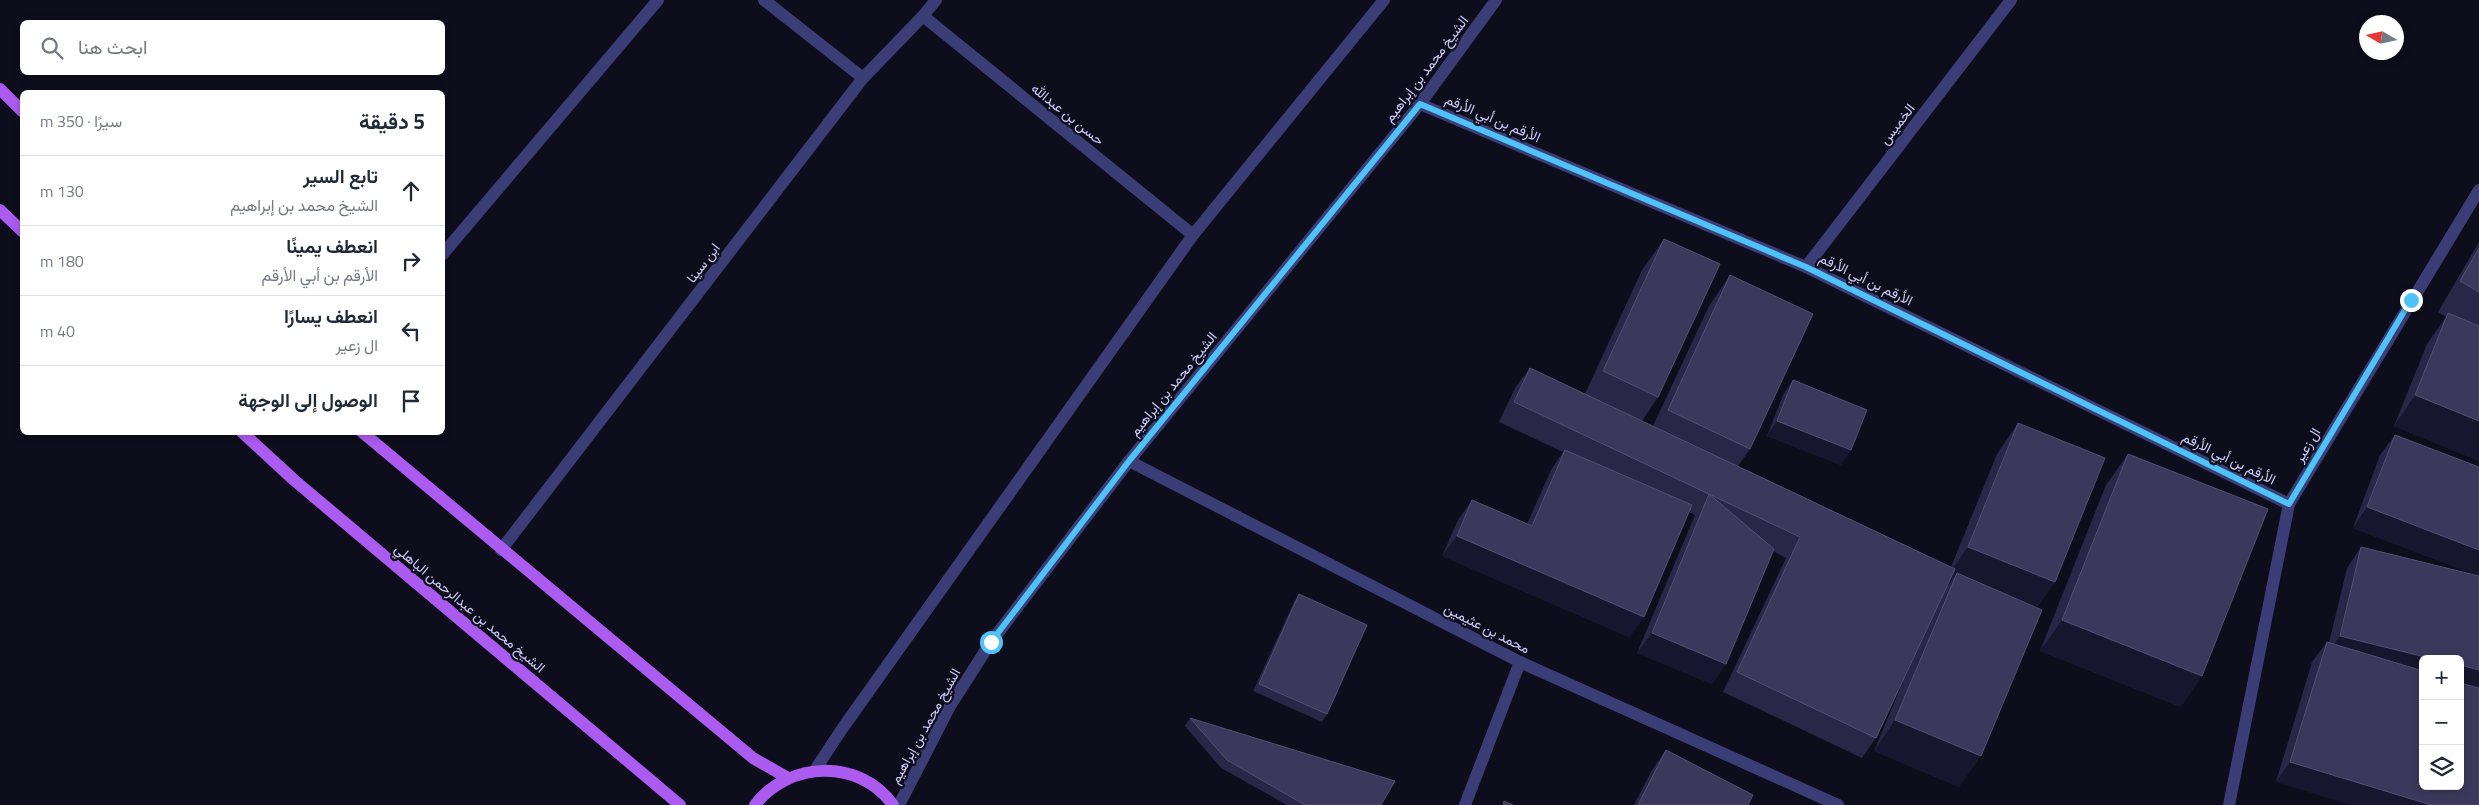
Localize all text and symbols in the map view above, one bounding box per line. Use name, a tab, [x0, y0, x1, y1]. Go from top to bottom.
street label: الشيخ محمد بن إبراهيم	[1378, 11, 1474, 127]
north arrow	[2359, 15, 2404, 60]
search box	[20, 20, 445, 75]
text: ابحث هنا	[78, 32, 147, 61]
icon: search	[38, 34, 66, 62]
street label: حسن بن عبدالله	[1027, 77, 1109, 150]
street label: الأرقم بن أبي الأرقم	[1441, 88, 1544, 149]
street label: الخميس	[1874, 99, 1919, 149]
text: 5 دقيقة	[359, 105, 425, 137]
text: سيرًا · 350 m	[40, 109, 122, 133]
text: تابع السير	[303, 161, 378, 190]
icon: ahead	[397, 177, 425, 205]
text: 130 m	[40, 179, 84, 203]
text: الشيخ محمد بن إبراهيم	[230, 193, 378, 217]
text: انعطف يمينًا	[286, 231, 378, 260]
street label: ابن سينا	[681, 238, 725, 287]
icon: right	[397, 247, 425, 275]
street label: الأرقم بن أبي الأرقم	[1815, 247, 1917, 312]
text: 180 m	[40, 249, 84, 273]
text: الأرقم بن أبي الأرقم	[262, 263, 378, 287]
route end	[2400, 289, 2423, 312]
text: انعطف يسارًا	[284, 301, 378, 330]
icon: left	[397, 317, 425, 345]
text: 40 m	[40, 319, 75, 343]
street label: الشيخ محمد بن إبراهيم	[1124, 327, 1222, 441]
text: ال زعير	[335, 333, 378, 357]
text: الوصول إلى الوجهة	[238, 385, 378, 414]
icon: arrive	[397, 387, 425, 415]
street label: ال زعير	[2287, 423, 2325, 467]
street label: الأرقم بن أبي الأرقم	[2178, 426, 2280, 491]
street label: الشيخ محمد بن عبدالرحمن الباهلي	[389, 538, 550, 679]
street label: محمد بن عثيمين	[1441, 597, 1534, 658]
route start	[980, 631, 1003, 654]
map controls	[2419, 655, 2464, 790]
button: +	[2419, 655, 2464, 700]
street label: الشيخ محمد بن إبراهيم	[884, 664, 966, 788]
button: −	[2419, 700, 2464, 745]
button: layers	[2419, 745, 2464, 790]

